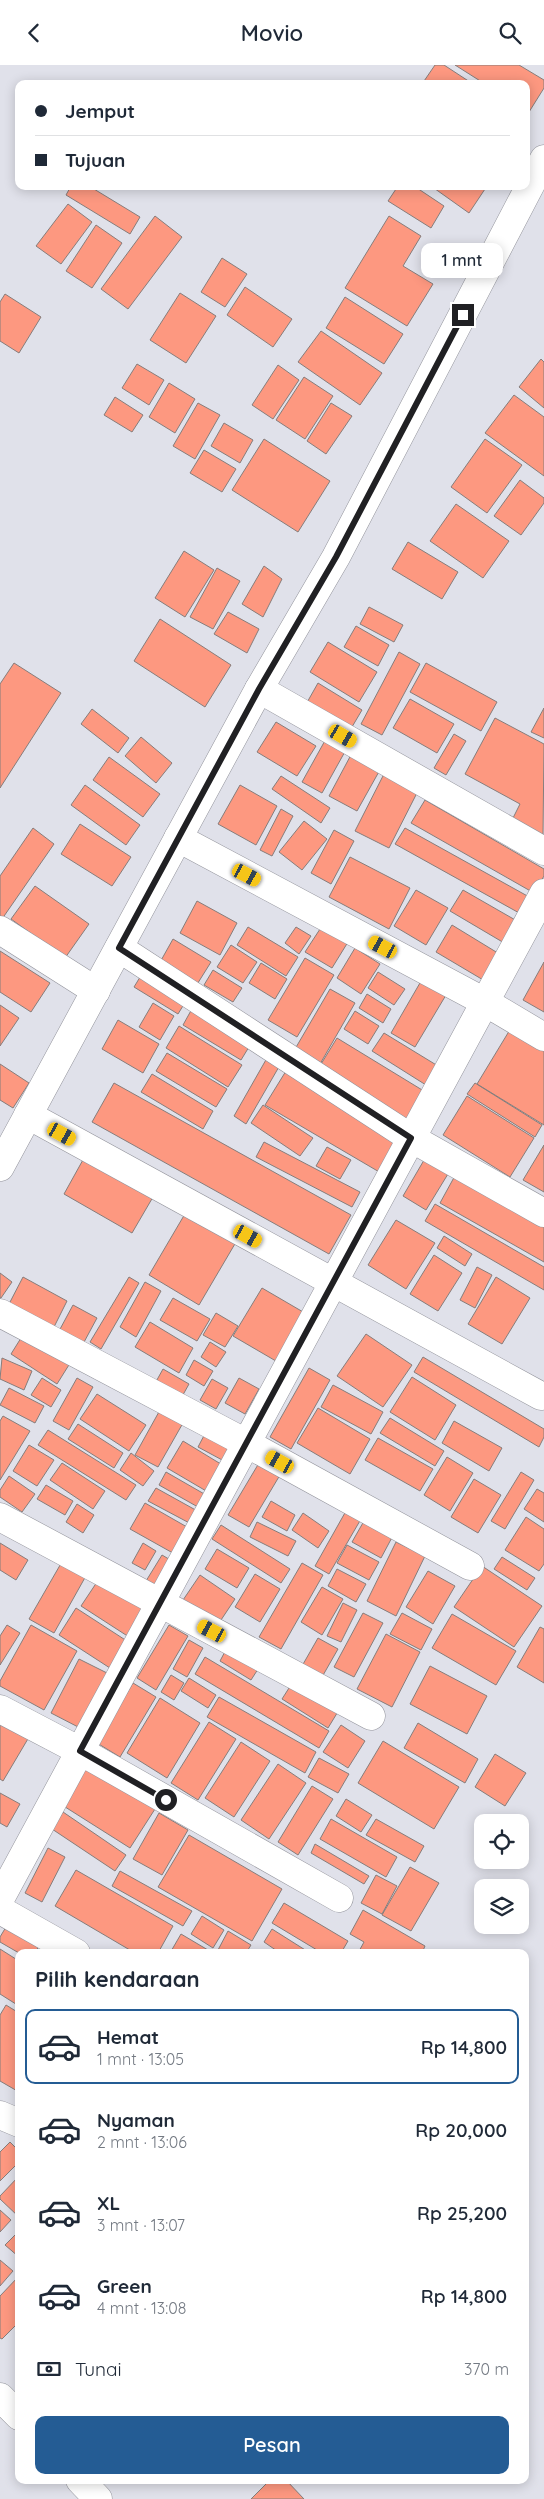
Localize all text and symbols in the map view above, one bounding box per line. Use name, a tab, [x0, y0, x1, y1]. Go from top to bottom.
icon: back	[20, 19, 48, 47]
text: Movio	[241, 19, 303, 47]
icon: search	[496, 19, 524, 47]
text: Jemput	[65, 99, 135, 123]
text: Tujuan	[65, 148, 125, 172]
callout: 1 mnt	[422, 243, 504, 277]
text: 1 mnt	[442, 250, 482, 270]
route end	[452, 304, 474, 326]
car	[326, 722, 359, 750]
car	[230, 861, 263, 889]
car	[366, 933, 399, 961]
car	[45, 1120, 78, 1148]
car	[231, 1222, 264, 1250]
car	[263, 1448, 296, 1476]
car	[195, 1617, 228, 1645]
route start	[155, 1789, 177, 1811]
map controls	[474, 1814, 529, 1934]
button: locate	[474, 1814, 529, 1869]
button: layers	[474, 1879, 529, 1934]
text: Pilih kendaraan	[35, 1965, 200, 1993]
icon: car	[37, 2024, 82, 2069]
text: Hemat	[97, 2025, 159, 2049]
text: Rp 14,800	[421, 2035, 507, 2059]
text: 1 mnt · 13:05	[97, 2049, 184, 2069]
icon: car	[37, 2107, 82, 2152]
text: Nyaman	[97, 2108, 175, 2132]
text: Rp 20,000	[415, 2118, 507, 2142]
text: 2 mnt · 13:06	[97, 2132, 187, 2152]
icon: car	[37, 2190, 82, 2235]
text: XL	[97, 2191, 120, 2215]
text: Rp 25,200	[417, 2201, 507, 2225]
text: 3 mnt · 13:07	[97, 2215, 185, 2235]
icon: car	[37, 2273, 82, 2318]
text: Green	[97, 2274, 152, 2298]
text: Rp 14,800	[421, 2284, 507, 2308]
text: 4 mnt · 13:08	[97, 2298, 186, 2318]
icon: cash	[35, 2355, 63, 2383]
text: Tunai	[75, 2357, 122, 2381]
text: 370 m	[464, 2359, 509, 2379]
button: Pesan	[35, 2416, 509, 2474]

